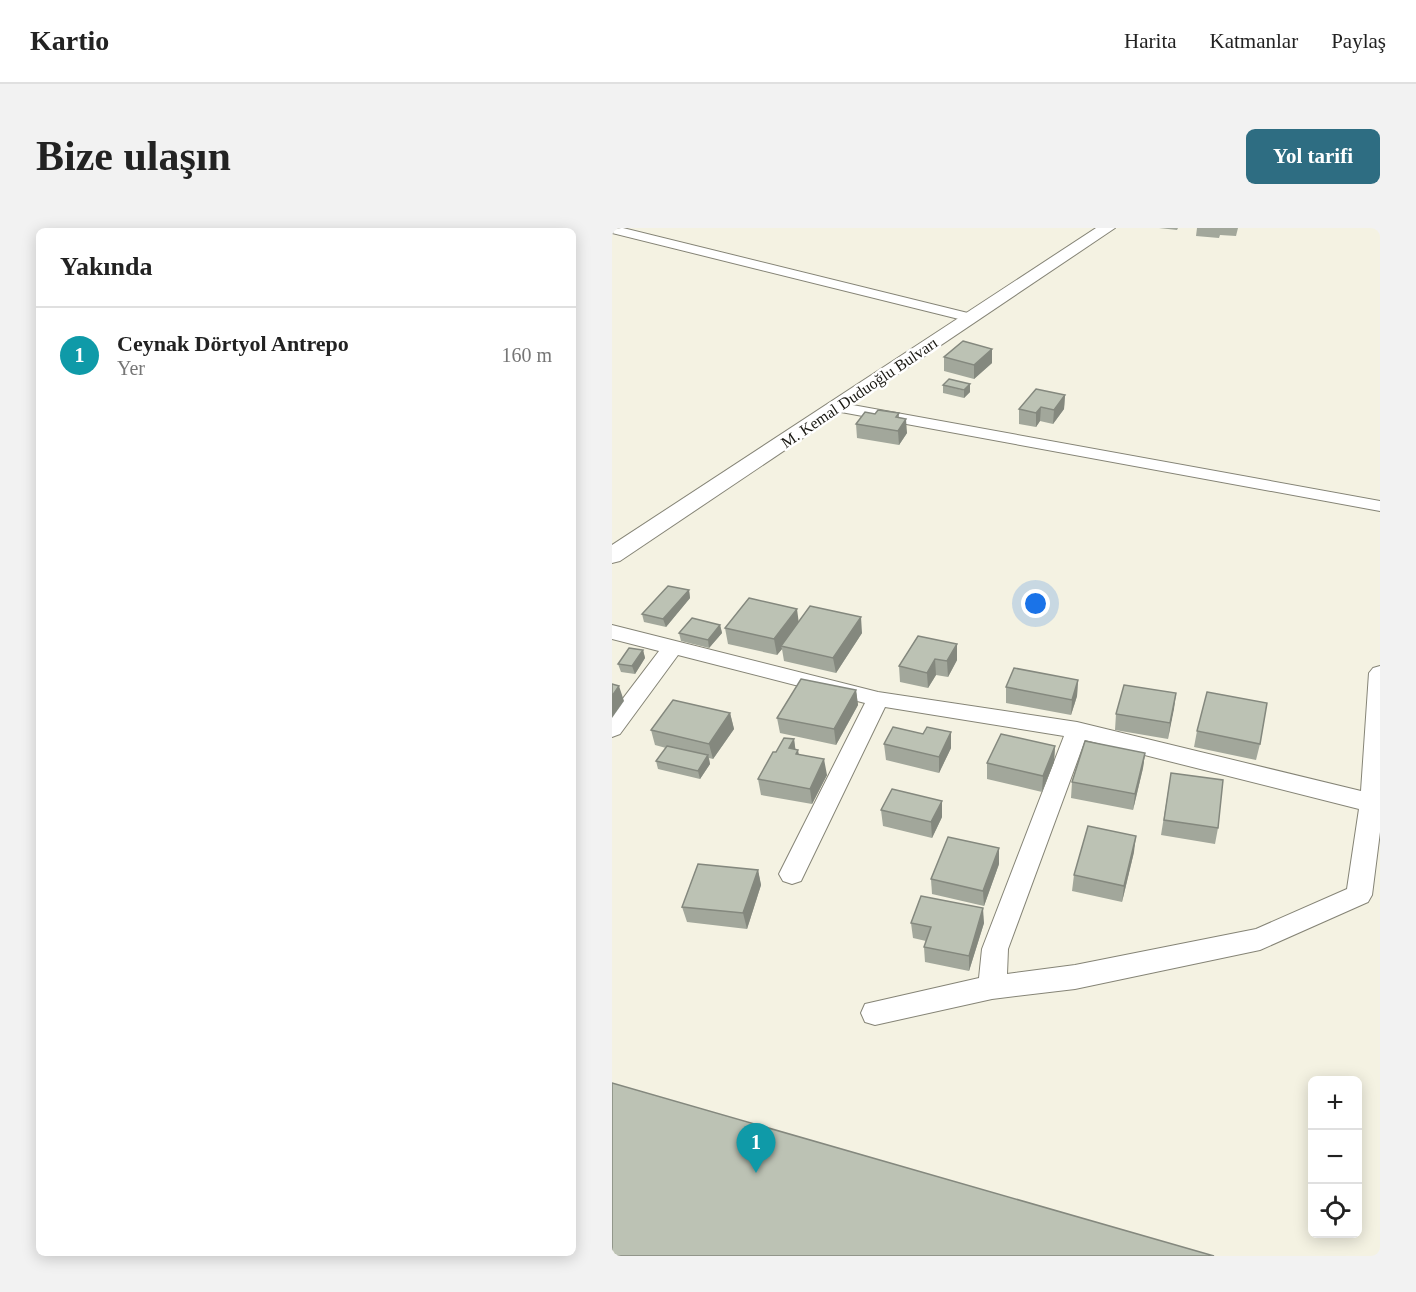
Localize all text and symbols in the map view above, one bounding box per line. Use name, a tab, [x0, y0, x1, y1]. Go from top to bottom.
text: Kartio	[30, 25, 109, 56]
text: Harita	[1124, 29, 1177, 53]
text: Katmanlar	[1210, 29, 1298, 53]
text: Paylaş	[1331, 29, 1386, 53]
button: Yol tarifi	[1246, 129, 1380, 184]
text: Bize ulaşın	[36, 133, 231, 179]
text: Yakında	[60, 252, 153, 281]
text: Ceynak Dörtyol Antrepo	[117, 331, 349, 356]
street label: M. Kemal Duduoğlu Bulvarı	[778, 333, 942, 452]
text: 1	[75, 344, 85, 366]
text: 160 m	[501, 344, 552, 366]
text: Yer	[117, 357, 145, 379]
your location	[1021, 589, 1050, 618]
map controls	[1308, 1076, 1362, 1238]
button: +	[1308, 1076, 1362, 1130]
pin: 1	[736, 1124, 776, 1173]
button: −	[1308, 1130, 1362, 1184]
button: locate	[1308, 1184, 1362, 1238]

